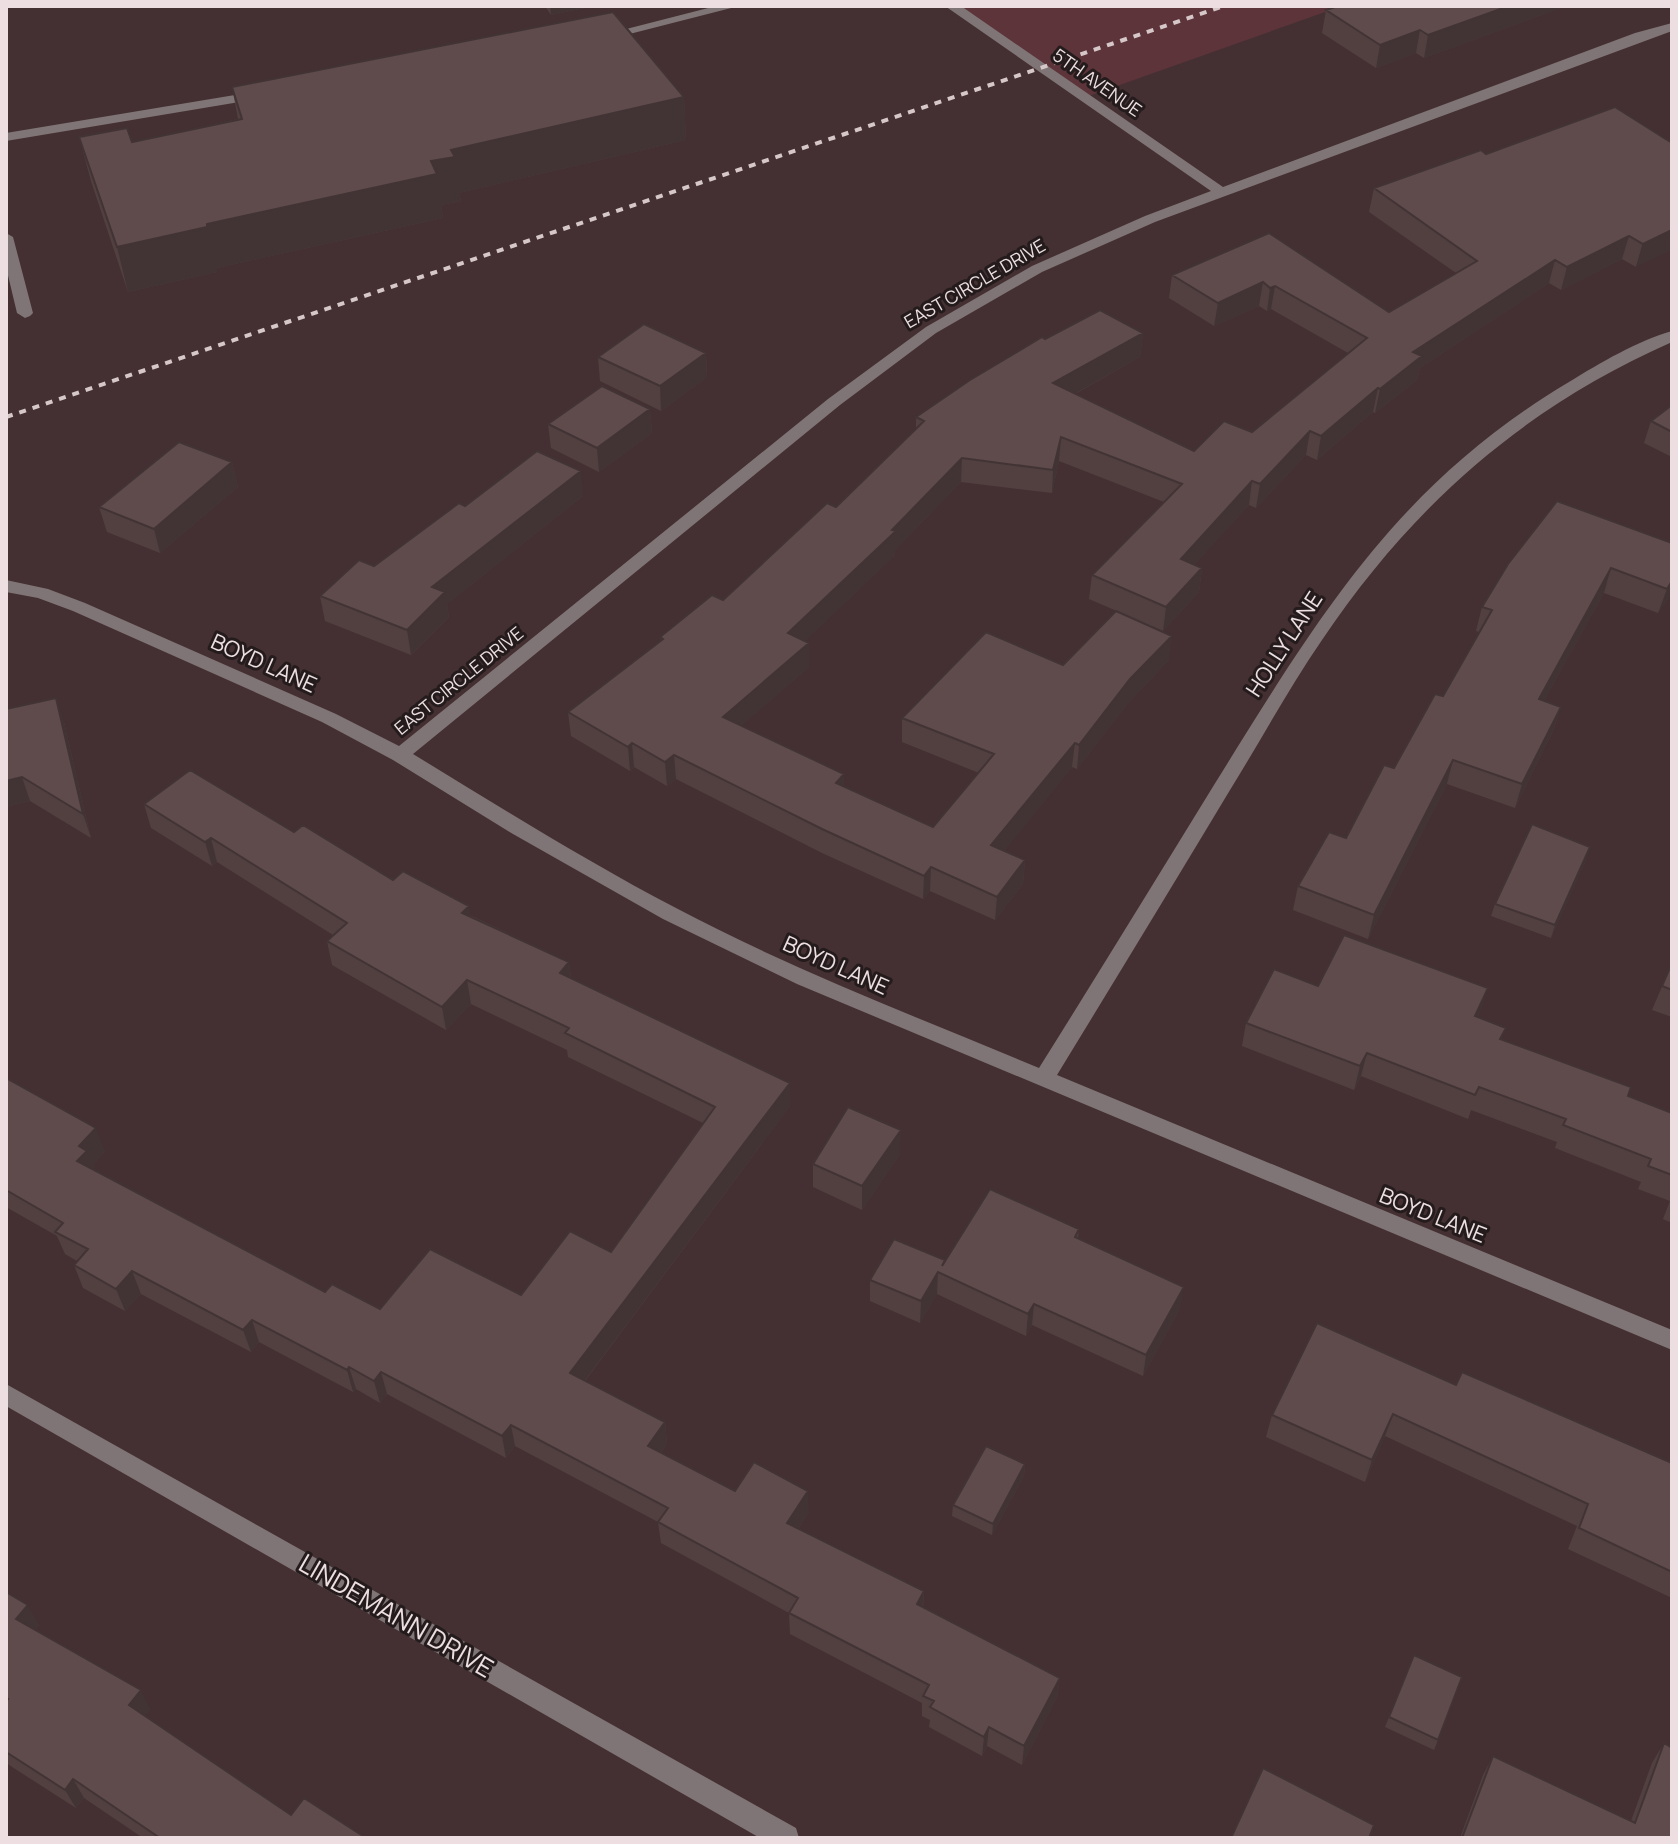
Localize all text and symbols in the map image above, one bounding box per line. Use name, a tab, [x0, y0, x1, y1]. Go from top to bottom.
street label: 5TH AVENUE	[1048, 43, 1147, 122]
street label: EAST CIRCLE DRIVE	[900, 233, 1049, 333]
street label: HOLLY LANE	[1239, 586, 1329, 702]
street label: EAST CIRCLE DRIVE	[389, 621, 528, 740]
street label: BOYD LANE	[206, 626, 322, 700]
street label: BOYD LANE	[778, 928, 894, 1002]
street label: BOYD LANE	[1375, 1180, 1491, 1250]
street label: LINDEMANN DRIVE	[293, 1545, 500, 1685]

